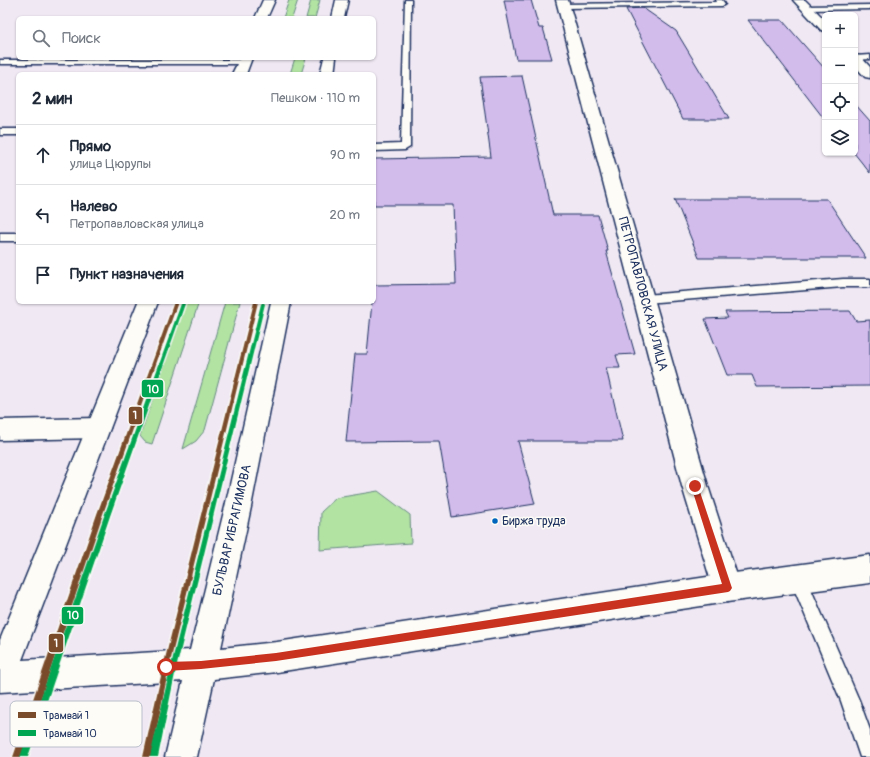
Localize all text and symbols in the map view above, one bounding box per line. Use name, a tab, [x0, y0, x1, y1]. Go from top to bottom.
map controls	[822, 12, 858, 156]
button: +	[822, 12, 858, 48]
search box	[16, 16, 376, 60]
icon: search	[30, 27, 52, 49]
text: Поиск	[62, 29, 101, 48]
button: −	[822, 48, 858, 84]
button: locate	[822, 84, 858, 120]
text: 2 мин	[32, 88, 72, 109]
text: Пешком · 110 m	[271, 90, 360, 106]
button: layers	[822, 120, 858, 156]
text: Прямо	[70, 137, 111, 156]
icon: ahead	[32, 144, 54, 166]
text: 90 m	[330, 147, 360, 163]
text: улица Цюрупы	[70, 156, 151, 172]
text: Налево	[70, 197, 117, 216]
icon: left	[32, 204, 54, 226]
text: 20 m	[329, 207, 360, 223]
street label: ПЕТРОПАВЛОВСКАЯ УЛИЦА	[615, 215, 671, 373]
text: Петропавловская улица	[70, 216, 204, 232]
icon: arrive	[32, 264, 54, 286]
text: Пункт назначения	[70, 265, 184, 284]
line badge: 10	[141, 379, 164, 398]
text: 10	[147, 383, 159, 396]
line badge: 1	[128, 406, 143, 425]
text: 1	[133, 409, 137, 422]
street label: БУЛЬВАР ИБРАГИМОВА	[209, 462, 255, 597]
route end	[686, 477, 704, 495]
place label: Биржа труда	[502, 514, 566, 529]
marker: Биржа труда	[490, 516, 500, 526]
line badge: 10	[61, 606, 84, 625]
text: 10	[67, 609, 79, 622]
line badge: 1	[48, 633, 64, 653]
text: 1	[54, 637, 58, 650]
route start	[157, 658, 175, 676]
legend	[10, 701, 142, 747]
text: Трамвай 1	[43, 709, 89, 722]
text: Трамвай 10	[43, 727, 97, 740]

